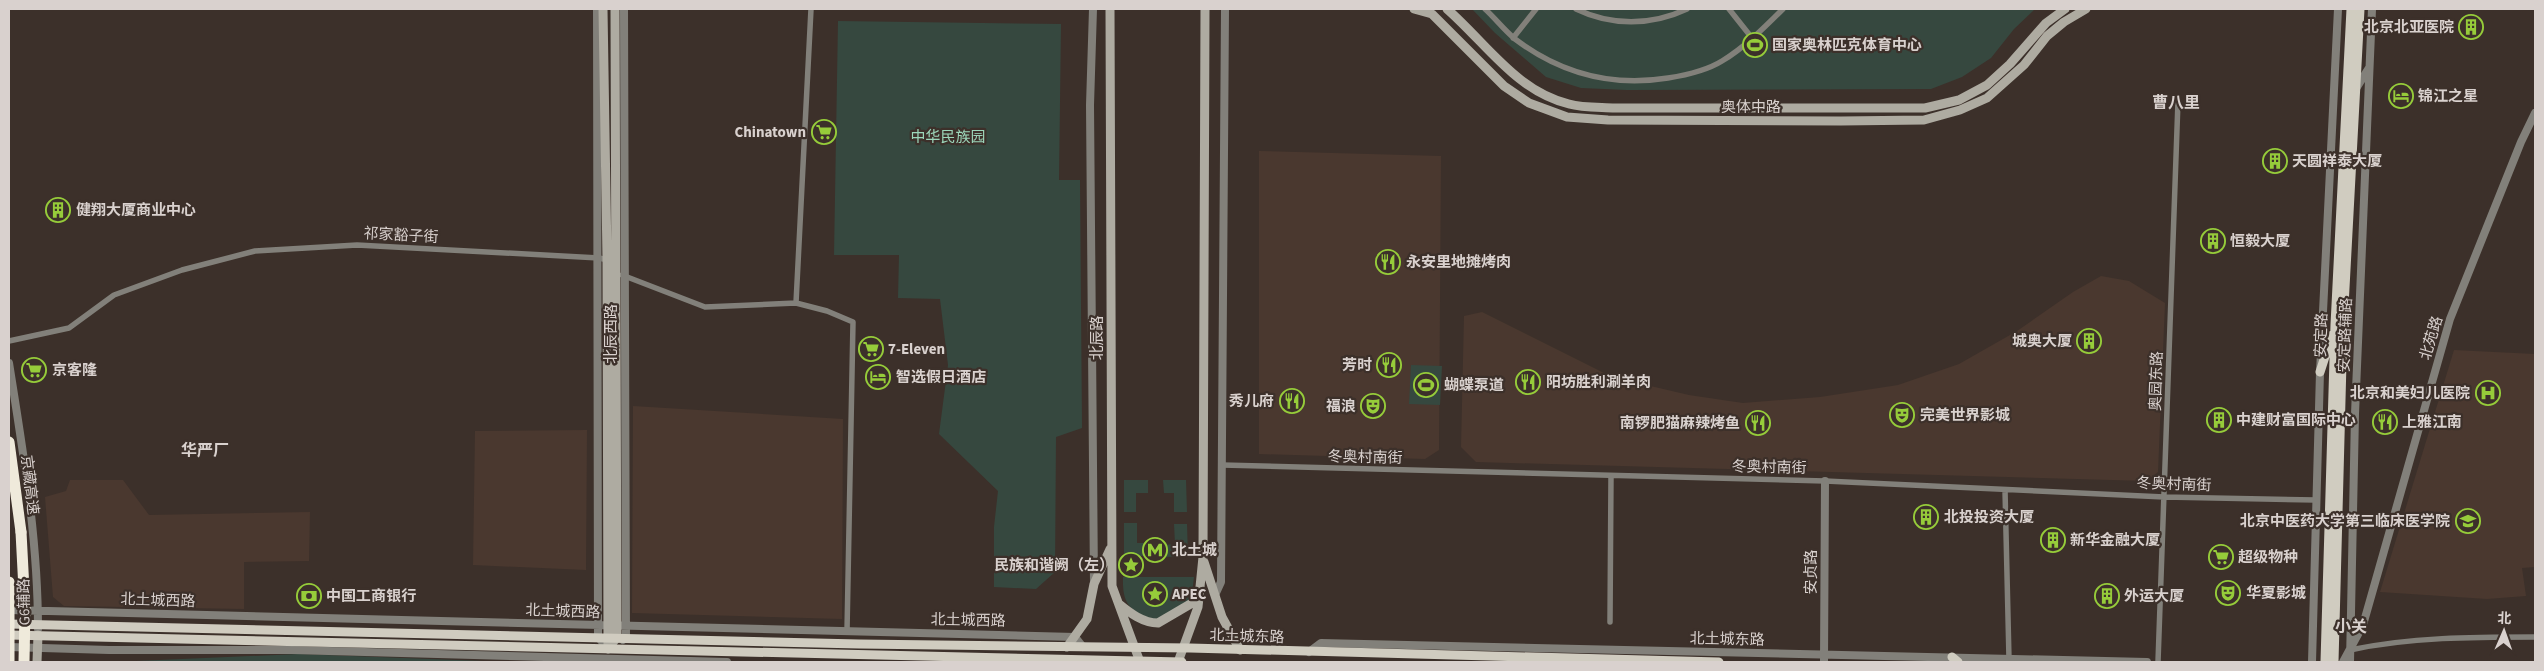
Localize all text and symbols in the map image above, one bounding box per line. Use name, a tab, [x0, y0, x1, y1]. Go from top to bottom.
building icon: 北京北亚医院	[2458, 14, 2484, 40]
place label: 北京北亚医院	[2364, 17, 2454, 38]
sports icon: 国家奥林匹克体育中心	[1742, 32, 1768, 58]
place label: 国家奥林匹克体育中心	[1772, 35, 1922, 56]
hotel icon: 锦江之星	[2388, 83, 2414, 109]
place label: 锦江之星	[2418, 86, 2478, 107]
district label: 曹八里	[2152, 92, 2200, 114]
street label: 奥体中路	[1721, 97, 1781, 118]
supermarket icon: Chinatown	[811, 119, 837, 145]
place label: Chinatown	[734, 122, 806, 143]
park label: 中华民族园	[910, 127, 986, 148]
building icon: 天圆祥泰大厦	[2262, 148, 2288, 174]
place label: 天圆祥泰大厦	[2292, 151, 2382, 172]
building icon: 健翔大厦商业中心	[45, 197, 71, 223]
place label: 健翔大厦商业中心	[76, 200, 196, 221]
street label: 祁家豁子街	[363, 223, 439, 248]
building icon: 恒毅大厦	[2200, 228, 2226, 254]
place label: 恒毅大厦	[2230, 231, 2290, 252]
restaurant icon: 永安里地摊烤肉	[1375, 249, 1401, 275]
place label: 永安里地摊烤肉	[1406, 252, 1511, 273]
street label: 安定路辅路	[2334, 297, 2357, 373]
street label: 北辰西路	[601, 304, 622, 364]
street label: 安定路	[2310, 312, 2333, 358]
street label: 北苑路	[2415, 314, 2448, 363]
street label: 北辰路	[1087, 315, 1108, 361]
building icon: 城奥大厦	[2076, 328, 2102, 354]
place label: 城奥大厦	[2012, 331, 2072, 352]
supermarket icon: 7-Eleven	[858, 336, 884, 362]
place label: 7-Eleven	[888, 339, 945, 360]
street label: 奥园东路	[2145, 351, 2168, 411]
restaurant icon: 芳时	[1376, 352, 1402, 378]
place label: 芳时	[1342, 355, 1372, 376]
supermarket icon: 京客隆	[21, 357, 47, 383]
place label: 京客隆	[52, 360, 97, 381]
hotel icon: 智选假日酒店	[865, 364, 891, 390]
place label: 智选假日酒店	[896, 367, 986, 388]
restaurant icon: 阳坊胜利涮羊肉	[1515, 369, 1541, 395]
sports icon: 蝴蝶泵道	[1413, 372, 1439, 398]
place label: 阳坊胜利涮羊肉	[1546, 372, 1651, 393]
place label: 蝴蝶泵道	[1444, 375, 1504, 396]
hospital icon: 北京和美妇儿医院	[2475, 380, 2501, 406]
place label: 北京和美妇儿医院	[2350, 383, 2470, 404]
restaurant icon: 秀儿府	[1279, 388, 1305, 414]
place label: 秀儿府	[1229, 391, 1274, 412]
theatre icon: 福浪	[1360, 393, 1386, 419]
place label: 福浪	[1326, 396, 1356, 417]
theatre icon: 完美世界影城	[1889, 402, 1915, 428]
place label: 完美世界影城	[1920, 405, 2010, 426]
building icon: 中建财富国际中心	[2206, 407, 2232, 433]
restaurant icon: 上雅江南	[2372, 409, 2398, 435]
restaurant icon: 南锣肥猫麻辣烤鱼	[1745, 410, 1771, 436]
place label: 中建财富国际中心	[2236, 410, 2356, 431]
place label: 上雅江南	[2402, 412, 2462, 433]
place label: 南锣肥猫麻辣烤鱼	[1620, 413, 1740, 434]
district label: 华严厂	[181, 440, 229, 462]
street label: 冬奥村南街	[1327, 446, 1403, 469]
street label: 京藏高速	[15, 454, 44, 516]
street label: 冬奥村南街	[1731, 456, 1807, 479]
street label: 冬奥村南街	[2136, 473, 2212, 496]
building icon: 北投投资大厦	[1913, 504, 1939, 530]
place label: 北投投资大厦	[1944, 507, 2034, 528]
school or university icon: 北京中医药大学第三临床医学院	[2455, 508, 2481, 534]
place label: 北京中医药大学第三临床医学院	[2240, 511, 2450, 532]
building icon: 新华金融大厦	[2040, 527, 2066, 553]
place label: 新华金融大厦	[2070, 530, 2160, 551]
metro station icon: 北土城	[1142, 537, 1168, 563]
place label: 北土城	[1172, 540, 1217, 561]
supermarket icon: 超级物种	[2208, 544, 2234, 570]
place label: 超级物种	[2238, 547, 2298, 568]
street label: 安贞路	[1801, 549, 1822, 595]
place icon: 民族和谐阙（左）	[1118, 552, 1144, 578]
place label: 民族和谐阙（左）	[994, 555, 1114, 576]
street label: G6辅路	[14, 578, 35, 626]
theatre icon: 华夏影城	[2215, 580, 2241, 606]
place icon: APEC	[1142, 581, 1168, 607]
bank icon: 中国工商银行	[296, 583, 322, 609]
building icon: 外运大厦	[2094, 583, 2120, 609]
place label: 华夏影城	[2246, 583, 2306, 604]
place label: APEC	[1171, 584, 1207, 605]
place label: 中国工商银行	[326, 586, 416, 607]
place label: 外运大厦	[2124, 586, 2184, 607]
street label: 北土城西路	[120, 589, 196, 612]
street label: 北土城西路	[525, 600, 601, 623]
north arrow	[2479, 606, 2529, 656]
street label: 北土城西路	[930, 609, 1006, 632]
text: 北	[2497, 609, 2512, 629]
district label: 小关	[2335, 616, 2367, 638]
street label: 北土城东路	[1209, 625, 1285, 648]
street label: 北土城东路	[1689, 628, 1765, 651]

